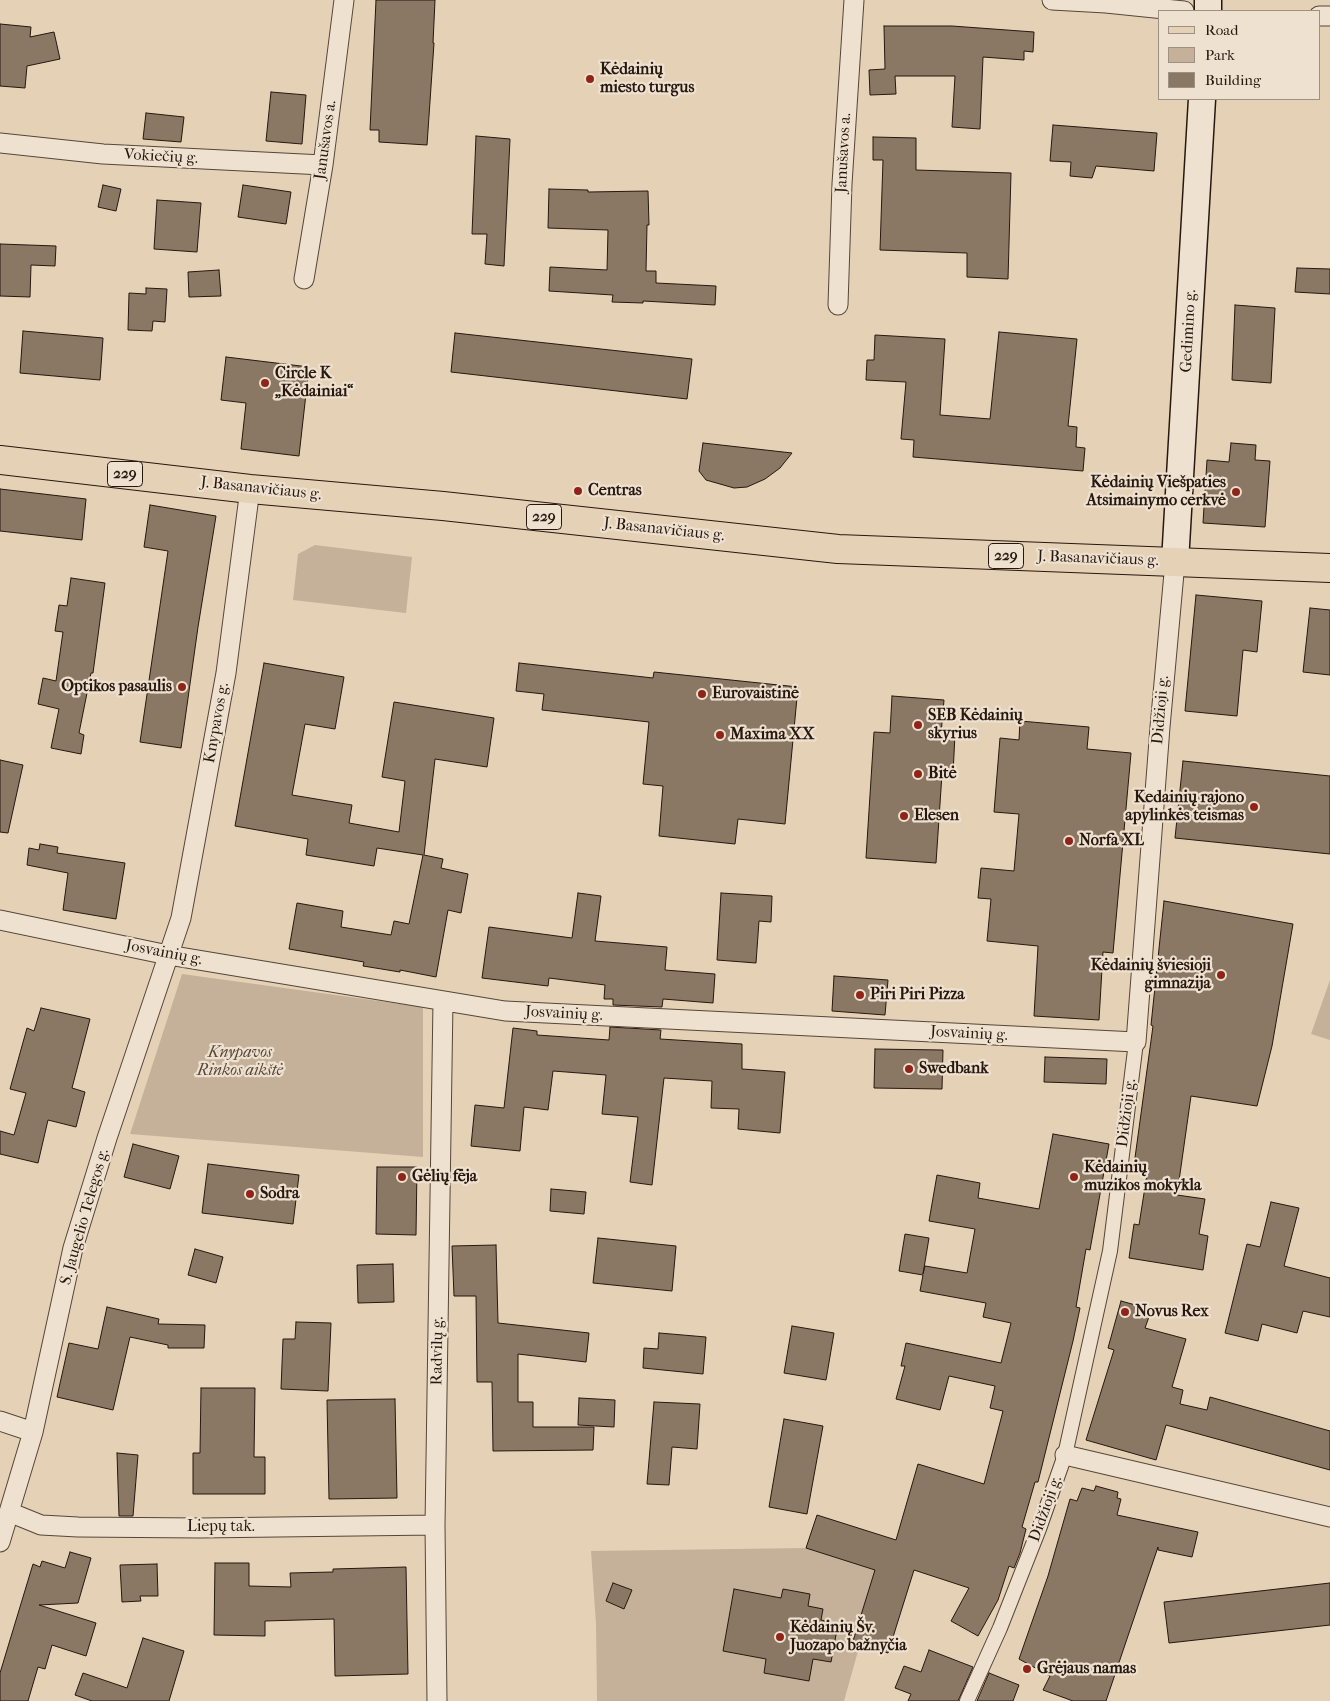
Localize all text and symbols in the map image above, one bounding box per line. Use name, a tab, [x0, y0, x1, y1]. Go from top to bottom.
legend	[1158, 10, 1320, 100]
text: Road	[1205, 21, 1238, 39]
text: Park	[1205, 46, 1235, 64]
place label: Kėdainių miesto turgus	[600, 60, 694, 98]
text: Building	[1205, 71, 1261, 89]
marker: Kėdainių miesto turgus	[584, 73, 596, 85]
street label: Janušavos a.	[311, 99, 341, 181]
street label: Janušavos a.	[832, 113, 856, 193]
street label: Vokiečių g.	[124, 145, 198, 169]
street label: Gedimino g.	[1177, 289, 1201, 373]
place label: Circle K „Kėdainiai“	[275, 364, 353, 402]
marker: Circle K „Kėdainiai“	[259, 377, 271, 389]
road number: 229	[108, 462, 142, 486]
street label: J. Basanavičiaus g.	[200, 473, 322, 505]
place label: Kėdainių Viešpaties Atsimainymo cerkvė	[1086, 473, 1226, 511]
place label: Centras	[588, 481, 642, 501]
marker: Centras	[572, 485, 584, 497]
marker: Kėdainių Viešpaties Atsimainymo cerkvė	[1230, 486, 1242, 498]
road number: 229	[526, 504, 562, 530]
street label: J. Basanavičiaus g.	[603, 514, 725, 546]
road number: 229	[988, 544, 1024, 568]
street label: J. Basanavičiaus g.	[1037, 547, 1159, 571]
street label: Didžioji g.	[1148, 675, 1174, 745]
place label: Optikos pasaulis	[61, 677, 172, 697]
marker: Optikos pasaulis	[176, 681, 188, 693]
street label: Knypavos g.	[200, 681, 234, 765]
place label: Eurovaistinė	[712, 684, 799, 704]
marker: Eurovaistinė	[696, 688, 708, 700]
place label: SEB Kėdainių skyrius	[928, 706, 1023, 744]
marker: SEB Kėdainių skyrius	[912, 719, 924, 731]
place label: Maxima XX	[730, 725, 814, 745]
marker: Maxima XX	[714, 729, 726, 741]
place label: Bitė	[928, 764, 957, 784]
marker: Bitė	[912, 768, 924, 780]
place label: Kedainių rajono apylinkės teismas	[1125, 788, 1244, 826]
marker: Kedainių rajono apylinkės teismas	[1248, 801, 1260, 813]
place label: Elesen	[914, 806, 959, 826]
marker: Elesen	[898, 810, 910, 822]
place label: Norfa XL	[1079, 831, 1144, 851]
marker: Norfa XL	[1063, 835, 1075, 847]
street label: Josvainių g.	[124, 936, 204, 970]
place label: Kėdainių šviesioji gimnazija	[1091, 956, 1211, 994]
marker: Kėdainių šviesioji gimnazija	[1215, 969, 1227, 981]
place label: Piri Piri Pizza	[870, 985, 965, 1005]
marker: Piri Piri Pizza	[854, 989, 866, 1001]
street label: Josvainių g.	[525, 1002, 603, 1026]
street label: Josvainių g.	[930, 1022, 1008, 1046]
park label: Knypavos Rinkos aikštė	[197, 1043, 283, 1081]
place label: Swedbank	[919, 1059, 989, 1079]
marker: Swedbank	[903, 1063, 915, 1075]
street label: Didžioji g.	[1113, 1078, 1141, 1148]
street label: S. Jaugelio Telegos g.	[56, 1147, 114, 1287]
place label: Kėdainių muzikos mokykla	[1084, 1158, 1201, 1196]
place label: Gėlių fėja	[412, 1167, 477, 1187]
marker: Gėlių fėja	[396, 1171, 408, 1183]
marker: Kėdainių muzikos mokykla	[1068, 1171, 1080, 1183]
place label: Sodra	[260, 1184, 299, 1204]
marker: Sodra	[244, 1188, 256, 1200]
place label: Novus Rex	[1135, 1302, 1209, 1322]
marker: Novus Rex	[1119, 1306, 1131, 1318]
street label: Radvilų g.	[428, 1316, 448, 1386]
street label: Didžioji g.	[1025, 1473, 1067, 1545]
street label: Liepų tak.	[187, 1517, 255, 1537]
place label: Kėdainių Šv. Juozapo bažnyčia	[790, 1618, 907, 1656]
marker: Kėdainių Šv. Juozapo bažnyčia	[774, 1631, 786, 1643]
place label: Grėjaus namas	[1037, 1659, 1136, 1679]
marker: Grėjaus namas	[1021, 1663, 1033, 1675]

